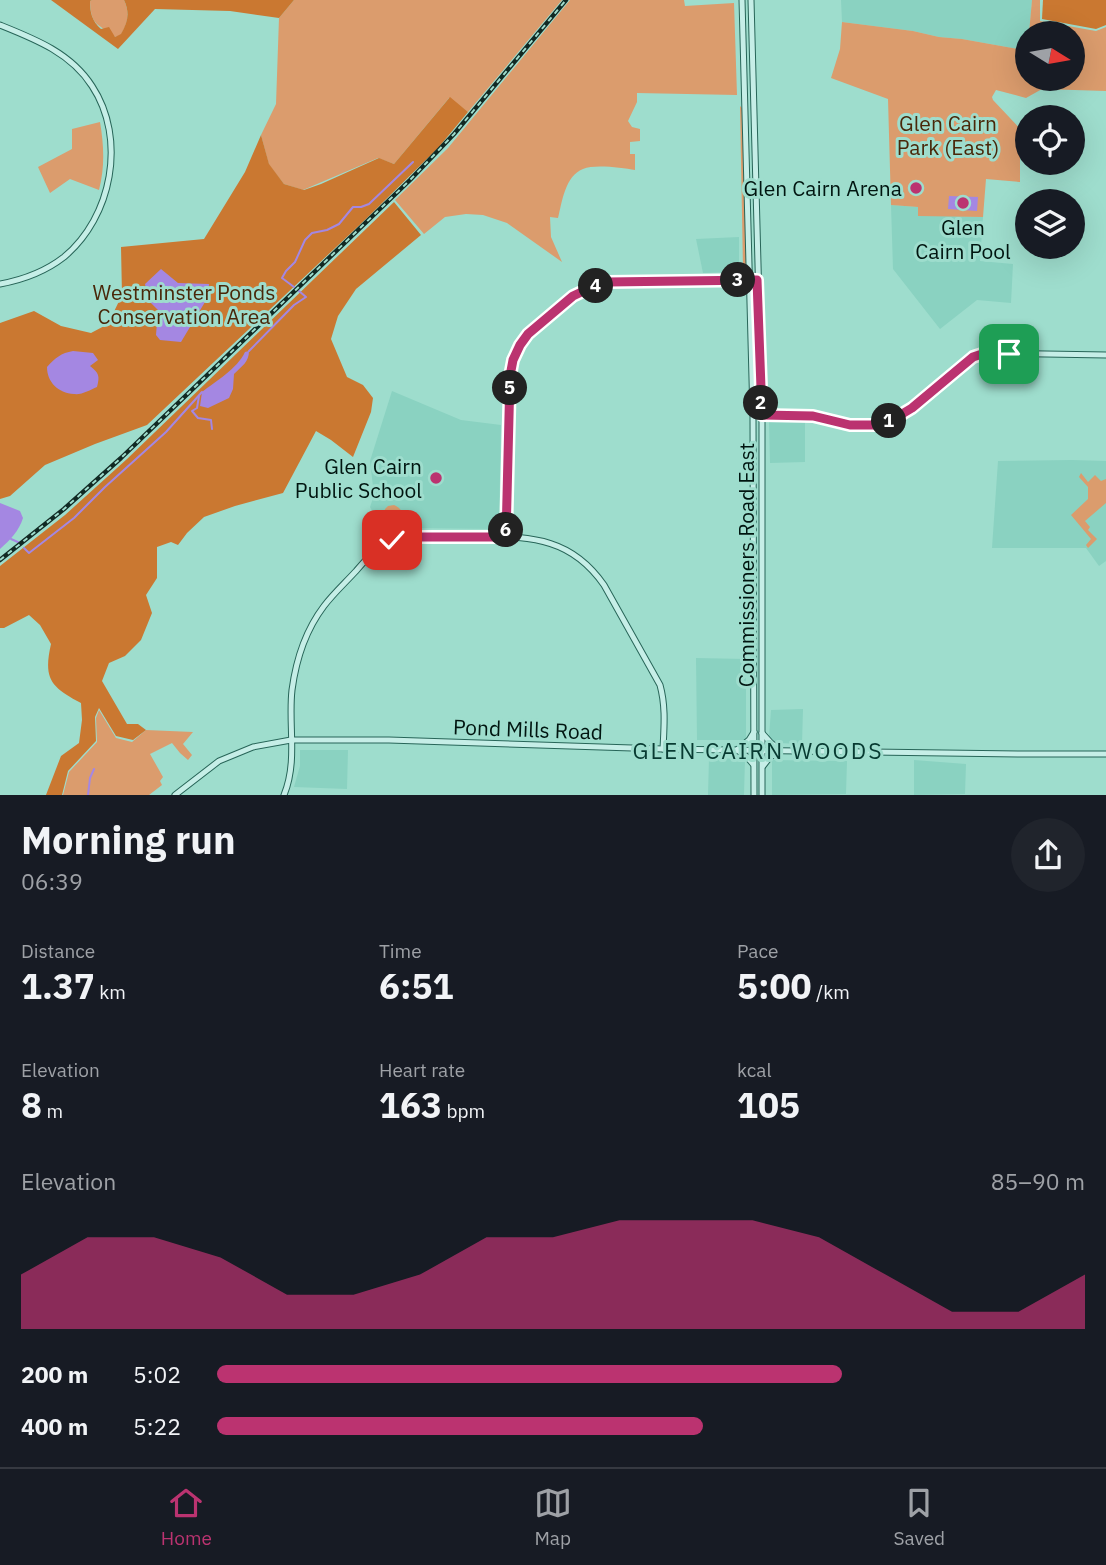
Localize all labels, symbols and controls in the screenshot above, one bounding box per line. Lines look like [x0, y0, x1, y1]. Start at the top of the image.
north arrow [1015, 21, 1085, 91]
map controls [1015, 21, 1085, 259]
button: locate [1015, 105, 1085, 175]
park label: Glen Cairn Park (East) [897, 109, 999, 161]
place label: Glen Cairn Arena [743, 174, 902, 202]
marker: Glen Cairn Arena [908, 180, 924, 196]
button: layers [1015, 189, 1085, 259]
marker: Glen Cairn Pool [955, 195, 971, 211]
place label: Glen Cairn Pool [915, 213, 1011, 265]
pin: 3 [720, 262, 756, 298]
text: 3 [732, 267, 743, 291]
pin: 4 [578, 268, 614, 304]
text: 4 [590, 273, 601, 297]
park label: Westminster Ponds Conservation Area [93, 278, 275, 330]
pin [979, 324, 1039, 384]
icon: arrive [990, 335, 1028, 373]
pin: 5 [492, 370, 528, 406]
text: 5 [504, 375, 515, 399]
pin: 2 [744, 386, 778, 420]
text: 2 [755, 390, 766, 414]
pin: 1 [872, 404, 906, 438]
text: 1 [883, 408, 894, 432]
street label: Commissioners Road East [732, 443, 760, 687]
place label: Glen Cairn Public School [295, 452, 422, 504]
marker: Glen Cairn Public School [428, 470, 444, 486]
pin [362, 510, 422, 570]
pin: 6 [489, 512, 524, 548]
text: 6 [500, 517, 511, 541]
icon: check [373, 521, 411, 559]
street label: Pond Mills Road [452, 712, 604, 746]
district label: GLEN CAIRN WOODS [632, 735, 884, 765]
text: Morning run [21, 815, 236, 864]
button: share [1011, 818, 1085, 892]
text: 06:39 [21, 866, 83, 896]
text: Distance [21, 939, 95, 963]
text: Time [379, 939, 422, 963]
text: Pace [737, 939, 778, 963]
text: 1.37 [21, 963, 95, 1009]
text: 6:51 [379, 963, 454, 1009]
text: 5:00 [737, 963, 812, 1009]
text: km [95, 980, 126, 1004]
text: /km [812, 980, 850, 1004]
text: Elevation [21, 1058, 100, 1082]
text: Heart rate [379, 1058, 465, 1082]
text: kcal [737, 1058, 772, 1082]
text: 8 [21, 1082, 42, 1128]
text: 163 [379, 1082, 442, 1128]
text: 105 [737, 1082, 800, 1128]
text: m [42, 1099, 63, 1123]
text: bpm [442, 1099, 485, 1123]
text: Elevation [21, 1166, 116, 1196]
text: 85–90 m [991, 1166, 1085, 1196]
text: 200 m [21, 1359, 88, 1389]
text: 5:02 [133, 1359, 181, 1389]
text: 400 m [21, 1411, 88, 1441]
text: 5:22 [133, 1411, 181, 1441]
tab: Home [161, 1484, 212, 1550]
tab: Map [534, 1484, 572, 1550]
tab: Saved [893, 1484, 945, 1550]

